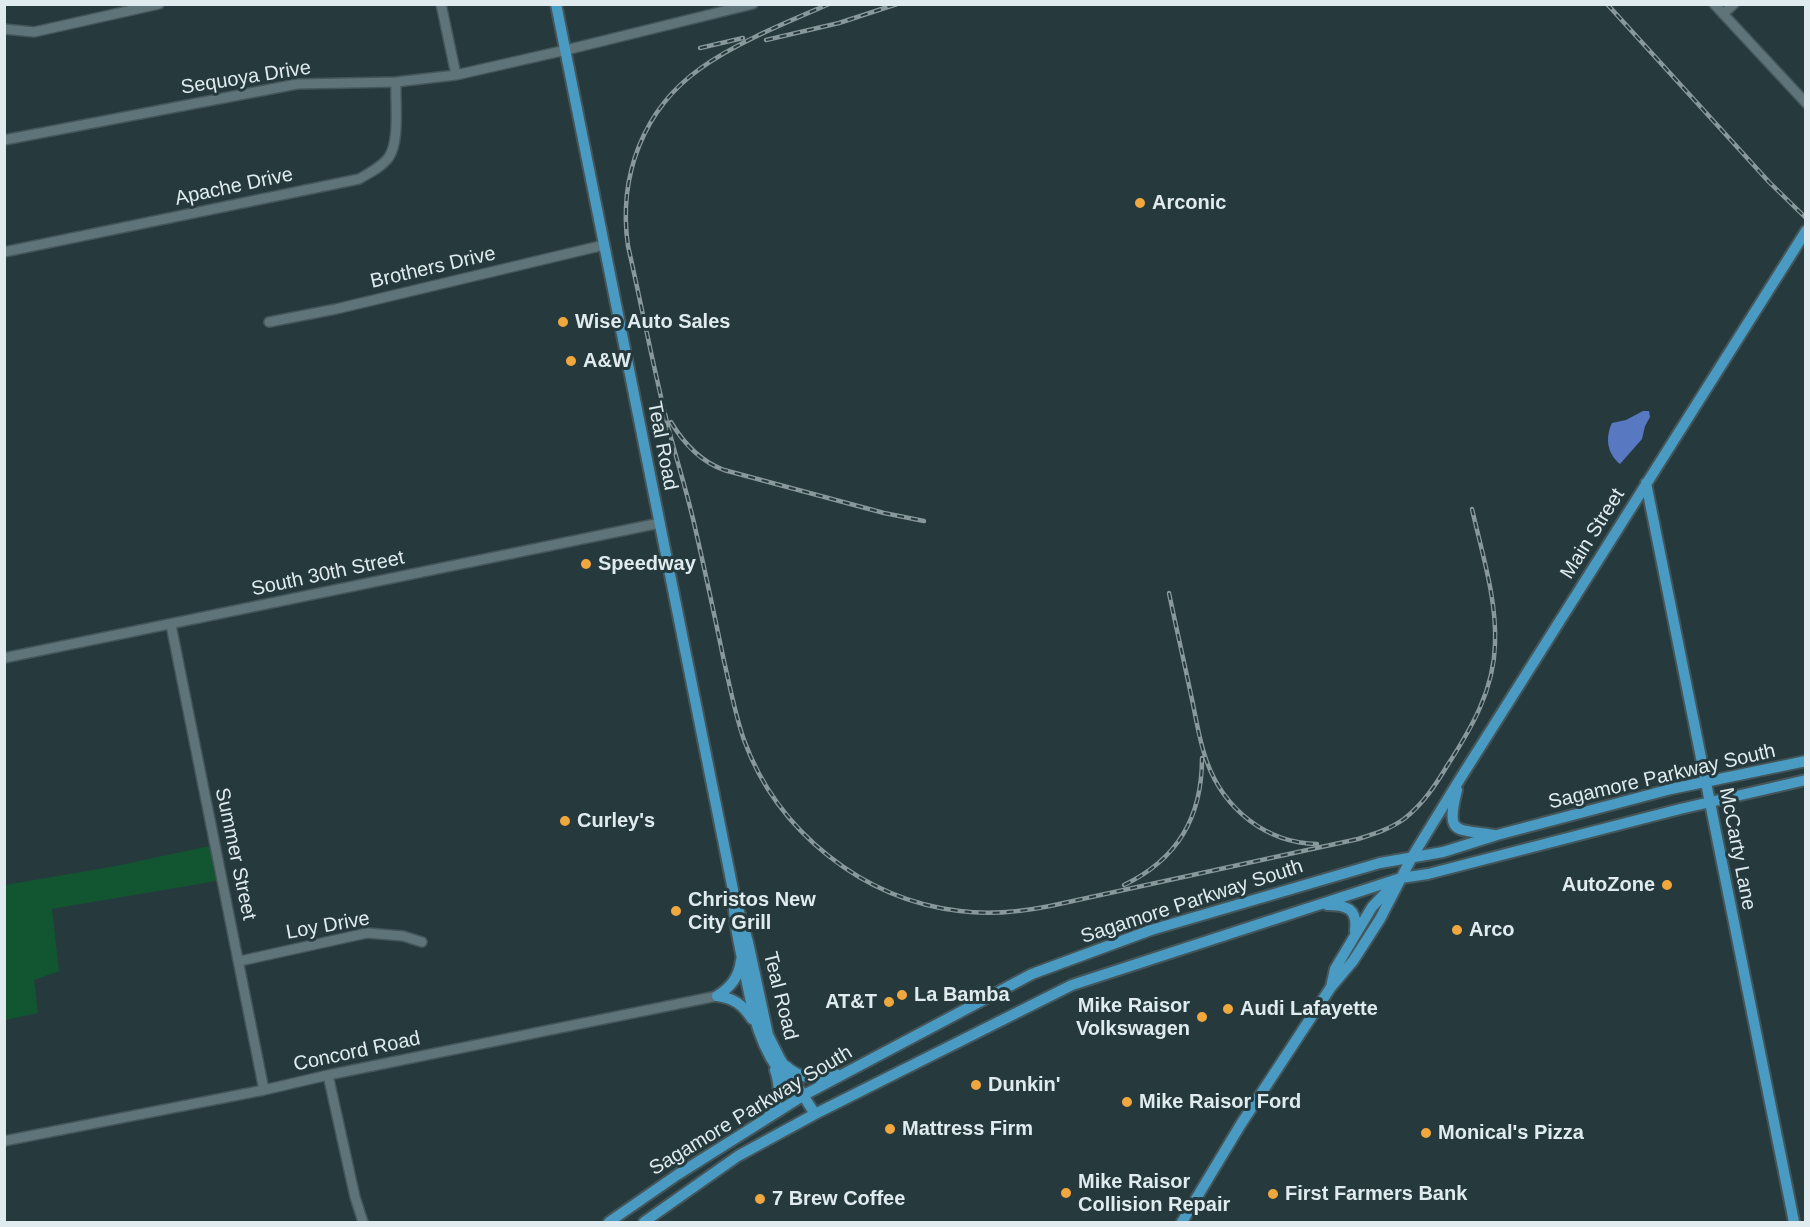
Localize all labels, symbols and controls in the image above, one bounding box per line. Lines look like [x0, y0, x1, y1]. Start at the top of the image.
street label: Sequoya Drive [179, 56, 313, 100]
street label: Apache Drive [173, 163, 295, 211]
place label: Arconic [1152, 191, 1226, 215]
marker: Arconic [1133, 196, 1147, 210]
street label: Brothers Drive [368, 242, 498, 294]
place label: Wise Auto Sales [575, 310, 730, 334]
marker: Wise Auto Sales [556, 315, 570, 329]
place label: A&W [583, 349, 631, 373]
marker: A&W [564, 354, 578, 368]
street label: Teal Road [642, 400, 682, 492]
street label: Main Street [1556, 484, 1630, 584]
street label: South 30th Street [249, 546, 407, 602]
place label: Speedway [598, 552, 696, 576]
marker: Speedway [579, 557, 593, 571]
street label: Sagamore Parkway South [1546, 739, 1778, 815]
street label: Summer Street [209, 786, 261, 922]
street label: McCarty Lane [1713, 786, 1761, 912]
place label: Curley's [577, 809, 655, 833]
marker: Curley's [558, 814, 572, 828]
street label: Sagamore Parkway South [1078, 855, 1306, 949]
place label: AutoZone [1562, 873, 1655, 897]
marker: AutoZone [1660, 878, 1674, 892]
place label: Christos New City Grill [688, 888, 816, 935]
marker: Christos New City Grill [669, 904, 683, 918]
street label: Loy Drive [284, 907, 372, 945]
place label: Arco [1469, 918, 1515, 942]
marker: Arco [1450, 923, 1464, 937]
street label: Teal Road [757, 949, 803, 1043]
place label: La Bamba [914, 983, 1010, 1007]
marker: La Bamba [895, 988, 909, 1002]
place label: AT&T [825, 990, 877, 1014]
place label: Mike Raisor Volkswagen [1076, 994, 1190, 1041]
marker: AT&T [882, 995, 896, 1009]
place label: Audi Lafayette [1240, 997, 1378, 1021]
marker: Audi Lafayette [1221, 1002, 1235, 1016]
marker: Mike Raisor Volkswagen [1195, 1010, 1209, 1024]
street label: Concord Road [291, 1027, 423, 1077]
street label: Sagamore Parkway South [645, 1041, 857, 1181]
place label: Dunkin' [988, 1073, 1061, 1097]
marker: Dunkin' [969, 1078, 983, 1092]
place label: Mike Raisor Ford [1139, 1090, 1301, 1114]
marker: Mike Raisor Ford [1120, 1095, 1134, 1109]
place label: Mattress Firm [902, 1117, 1033, 1141]
place label: Monical's Pizza [1438, 1121, 1584, 1145]
marker: Mattress Firm [883, 1122, 897, 1136]
marker: Monical's Pizza [1419, 1126, 1433, 1140]
place label: Mike Raisor Collision Repair [1078, 1170, 1230, 1217]
place label: First Farmers Bank [1285, 1182, 1467, 1206]
marker: Mike Raisor Collision Repair [1059, 1186, 1073, 1200]
place label: 7 Brew Coffee [772, 1187, 905, 1211]
marker: First Farmers Bank [1266, 1187, 1280, 1201]
marker: 7 Brew Coffee [753, 1192, 767, 1206]

